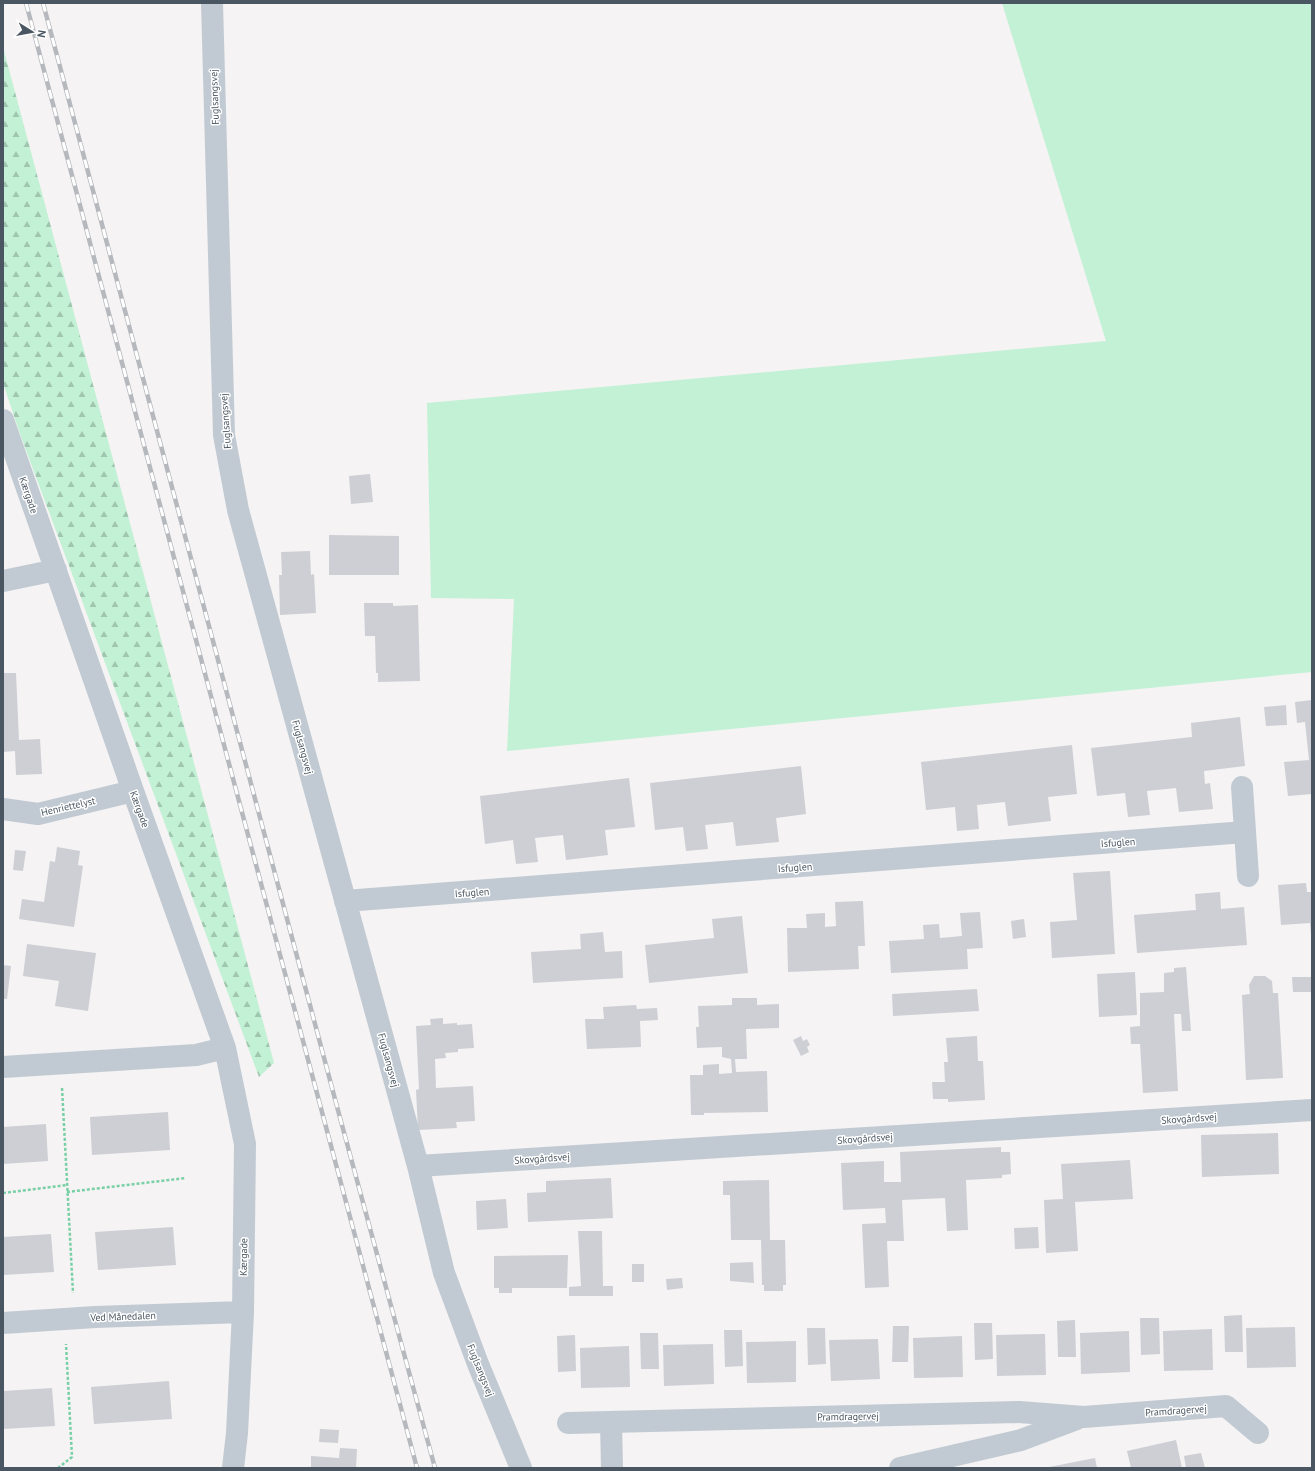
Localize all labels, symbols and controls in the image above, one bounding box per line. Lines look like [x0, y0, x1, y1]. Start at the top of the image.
north arrow [12, 12, 52, 52]
text: N [34, 29, 49, 39]
street label: Fuglsangsvej [207, 69, 222, 125]
street label: Fuglsangsvej [217, 393, 234, 449]
street label: Kærgade [16, 475, 41, 515]
street label: Fuglsangsvej [289, 719, 316, 776]
street label: Kærgade [127, 789, 152, 829]
street label: Henriettelyst [40, 794, 97, 819]
street label: Isfuglen [1100, 835, 1136, 850]
street label: Isfuglen [777, 860, 813, 875]
street label: Isfuglen [454, 885, 490, 900]
street label: Fuglsangsvej [375, 1032, 402, 1089]
street label: Skovgårdsvej [1161, 1110, 1217, 1127]
street label: Skovgårdsvej [837, 1130, 893, 1147]
street label: Skovgårdsvej [514, 1150, 570, 1167]
street label: Kærgade [237, 1238, 250, 1276]
street label: Ved Månedalen [89, 1309, 156, 1324]
street label: Fuglsangsvej [464, 1342, 497, 1398]
street label: Pramdragervej [1145, 1402, 1207, 1419]
street label: Pramdragervej [817, 1409, 879, 1424]

